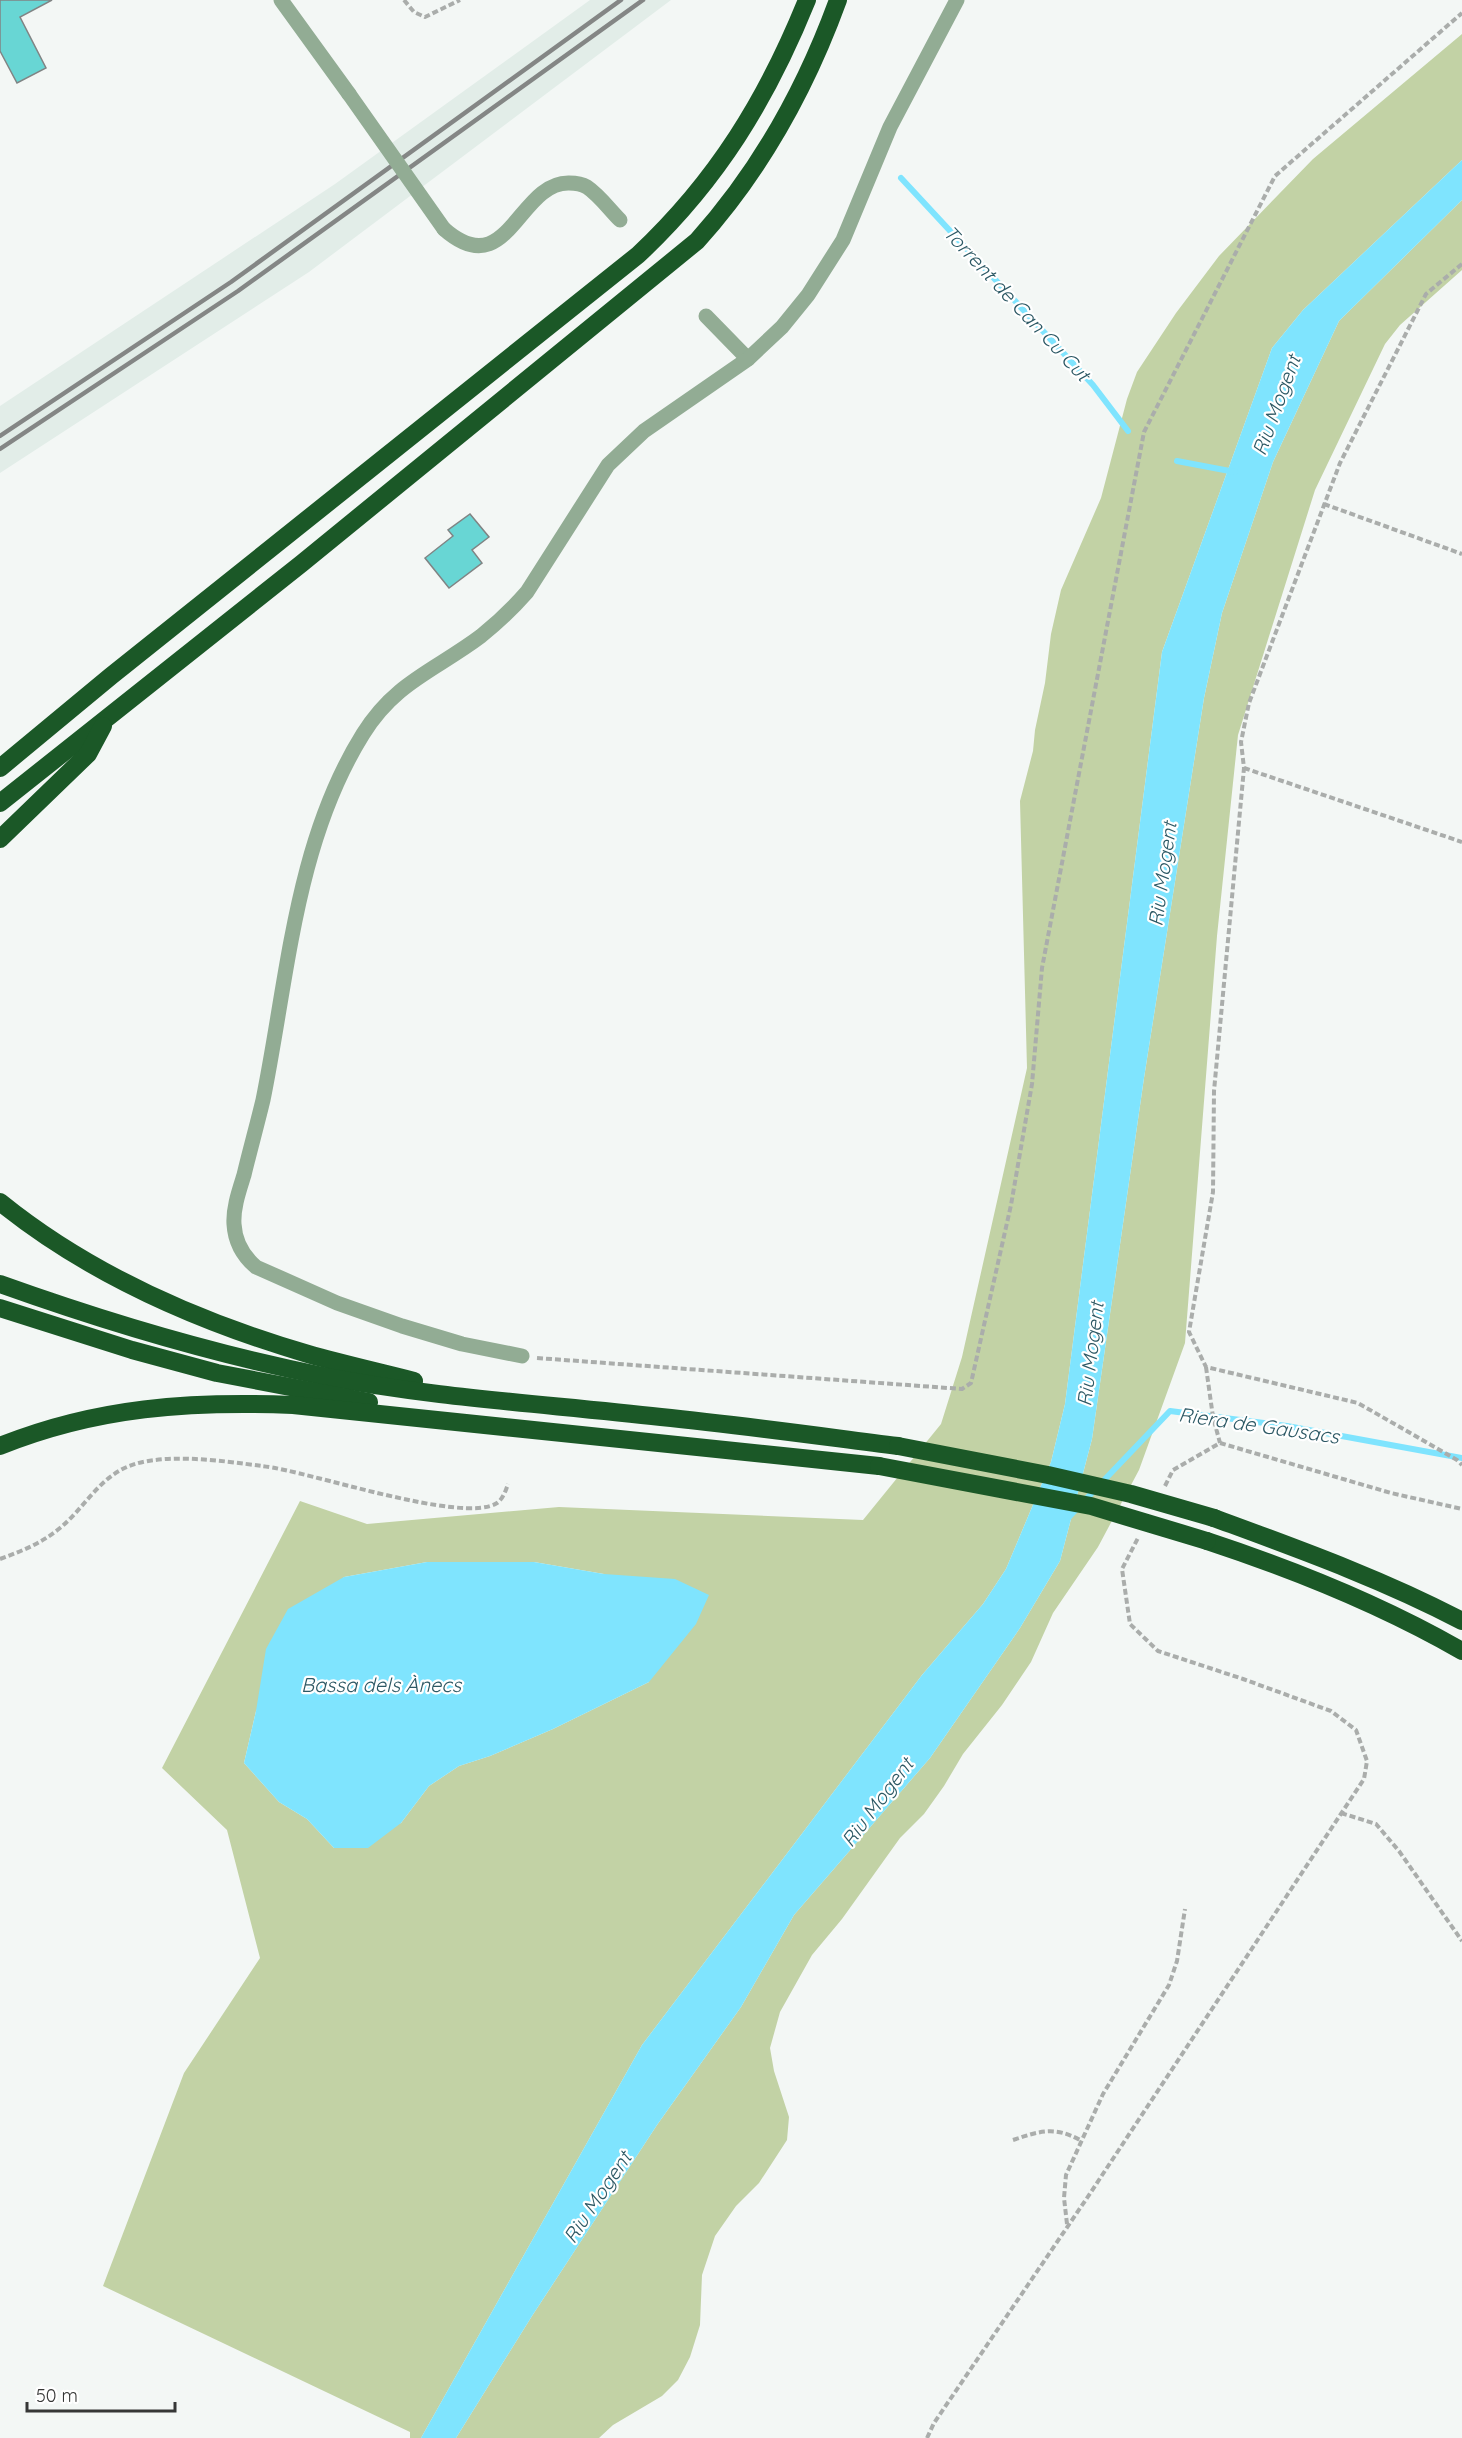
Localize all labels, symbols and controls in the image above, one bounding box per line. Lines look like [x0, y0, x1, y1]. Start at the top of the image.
water label: Torrent de Can Cu Cut [938, 220, 1097, 388]
water label: Riu Mogent [1246, 349, 1306, 459]
water label: Riu Mogent [1142, 818, 1182, 928]
water label: Riu Mogent [1071, 1298, 1109, 1408]
water label: Riera de Gausacs [1177, 1401, 1342, 1449]
water label: Bassa dels Ànecs [301, 1672, 463, 1697]
water label: Riu Mogent [835, 1751, 920, 1851]
water label: Riu Mogent [557, 2145, 638, 2247]
scale bar [27, 2375, 176, 2413]
text: 50 m [36, 2384, 78, 2407]

